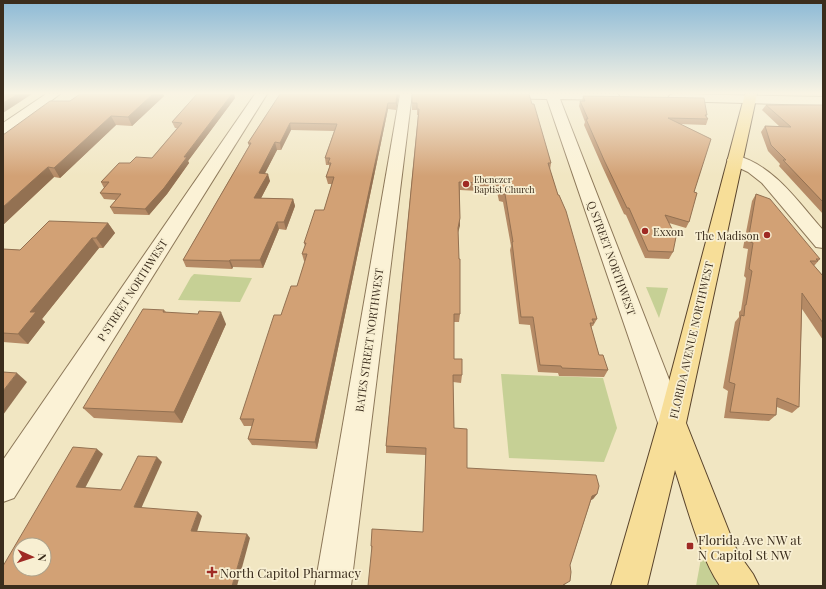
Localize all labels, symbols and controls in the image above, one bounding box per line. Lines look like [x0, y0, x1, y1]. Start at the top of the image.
place label: Ebenezer Baptist Church [474, 173, 535, 195]
marker: Ebenezer Baptist Church [461, 179, 471, 189]
street label: Q STREET NORTHWEST [584, 199, 640, 318]
place label: Exxon [653, 224, 684, 239]
marker: Exxon [640, 226, 650, 236]
place label: The Madison [695, 228, 759, 243]
marker: The Madison [762, 230, 772, 240]
street label: P STREET NORTHWEST [93, 236, 171, 344]
street label: FLORIDA AVENUE NORTHWEST [666, 260, 716, 420]
street label: BATES STREET NORTHWEST [351, 267, 387, 413]
place label: Florida Ave NW at N Capitol St NW [698, 531, 802, 563]
north arrow [12, 537, 52, 577]
marker: Florida Ave NW at N Capitol St NW [685, 541, 695, 551]
text: N [35, 553, 50, 562]
place label: North Capitol Pharmacy [220, 564, 361, 581]
marker: North Capitol Pharmacy [207, 567, 217, 577]

